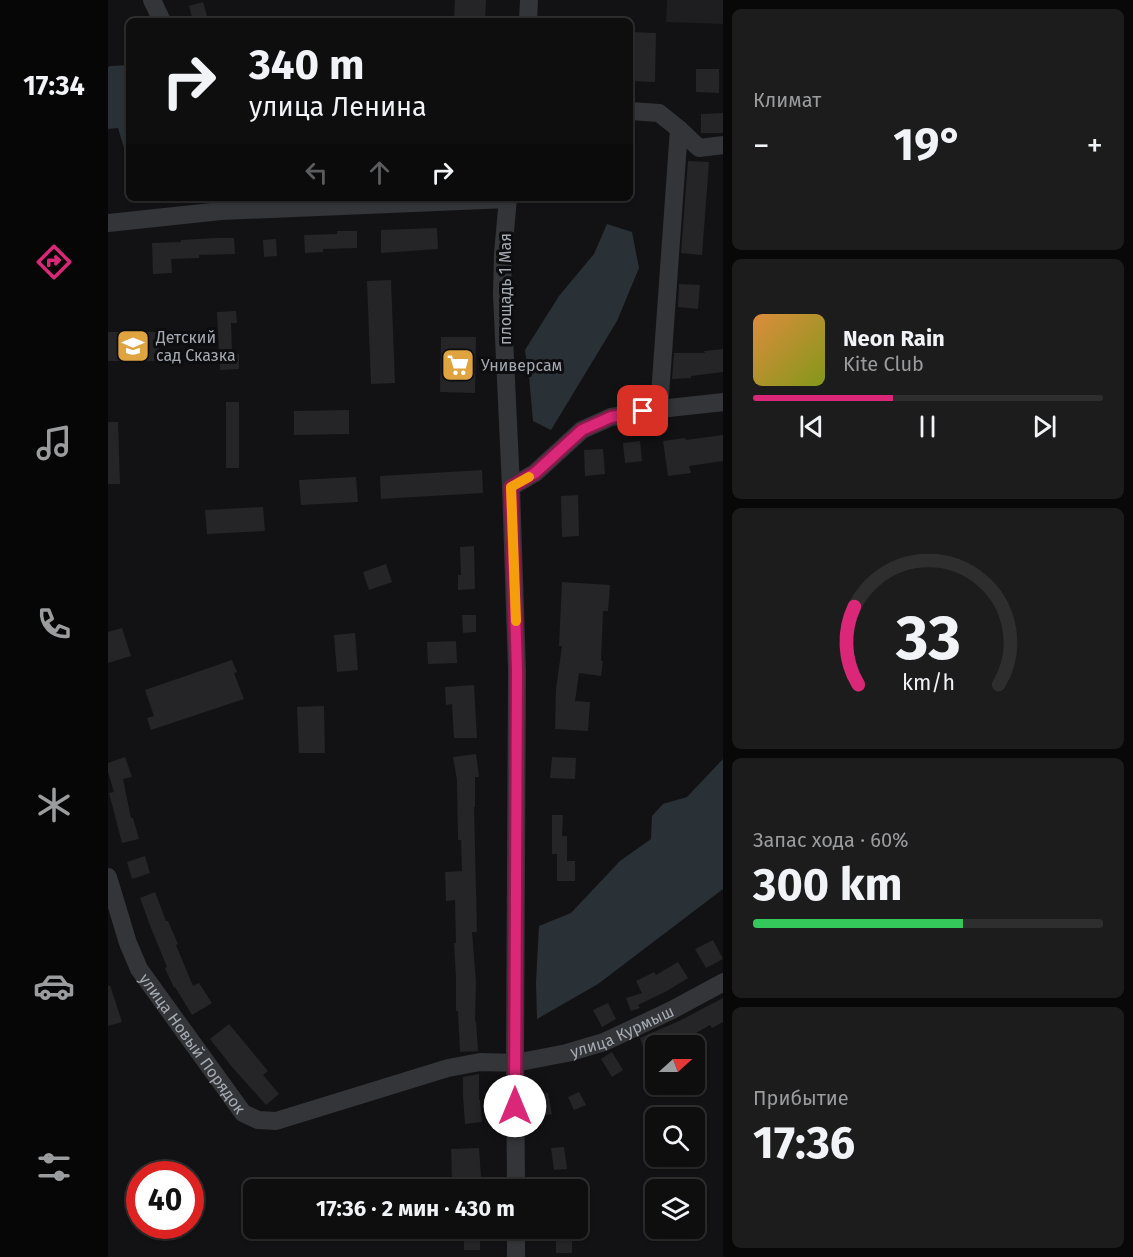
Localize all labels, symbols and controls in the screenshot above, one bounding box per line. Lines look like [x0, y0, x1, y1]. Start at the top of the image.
text: 340 m [249, 40, 365, 90]
icon: right [150, 42, 228, 120]
text: 17:34 [23, 70, 85, 102]
text: Климат [753, 88, 821, 112]
text: улица Ленина [249, 91, 427, 123]
text: 19° [893, 118, 963, 172]
text: − [753, 126, 770, 166]
text: + [1087, 126, 1103, 166]
icon: left [300, 156, 333, 189]
icon: ahead [363, 156, 396, 189]
icon: right [426, 156, 459, 189]
street label: площадь 1 Мая [496, 233, 515, 345]
icon: directions [33, 241, 75, 283]
text: Neon Rain [843, 325, 945, 352]
school or university icon: Детский сад Сказка [115, 328, 151, 364]
place label: Детский сад Сказка [155, 328, 236, 365]
supermarket icon: Универсам [440, 347, 476, 383]
text: Kite Club [843, 352, 924, 376]
place label: Универсам [481, 356, 562, 375]
pin [617, 385, 668, 436]
icon: arrive [626, 394, 659, 427]
icon: previous [795, 410, 828, 443]
icon: pause [911, 410, 944, 443]
icon: next [1028, 410, 1061, 443]
icon: music [33, 422, 75, 464]
text: 33 [895, 602, 960, 677]
icon: phone [33, 603, 75, 645]
text: km/h [901, 671, 955, 697]
icon: climate [33, 784, 75, 826]
text: Запас хода · 60% [753, 828, 909, 852]
text: 300 km [753, 858, 903, 912]
icon: car [33, 965, 75, 1007]
street label: улица Новый Порядок [135, 970, 250, 1118]
street label: улица Курмыш [568, 1002, 677, 1062]
north arrow [645, 1035, 705, 1095]
map controls [645, 1035, 705, 1239]
position arrow [483, 1074, 547, 1138]
text: Прибытие [753, 1086, 849, 1110]
button: search [645, 1107, 705, 1167]
text: 17:36 [753, 1116, 855, 1170]
icon: filters [33, 1146, 75, 1188]
speed limit sign: 40 [126, 1161, 204, 1239]
button: layers [645, 1179, 705, 1239]
text: 17:36 · 2 мин · 430 m [316, 1195, 515, 1222]

